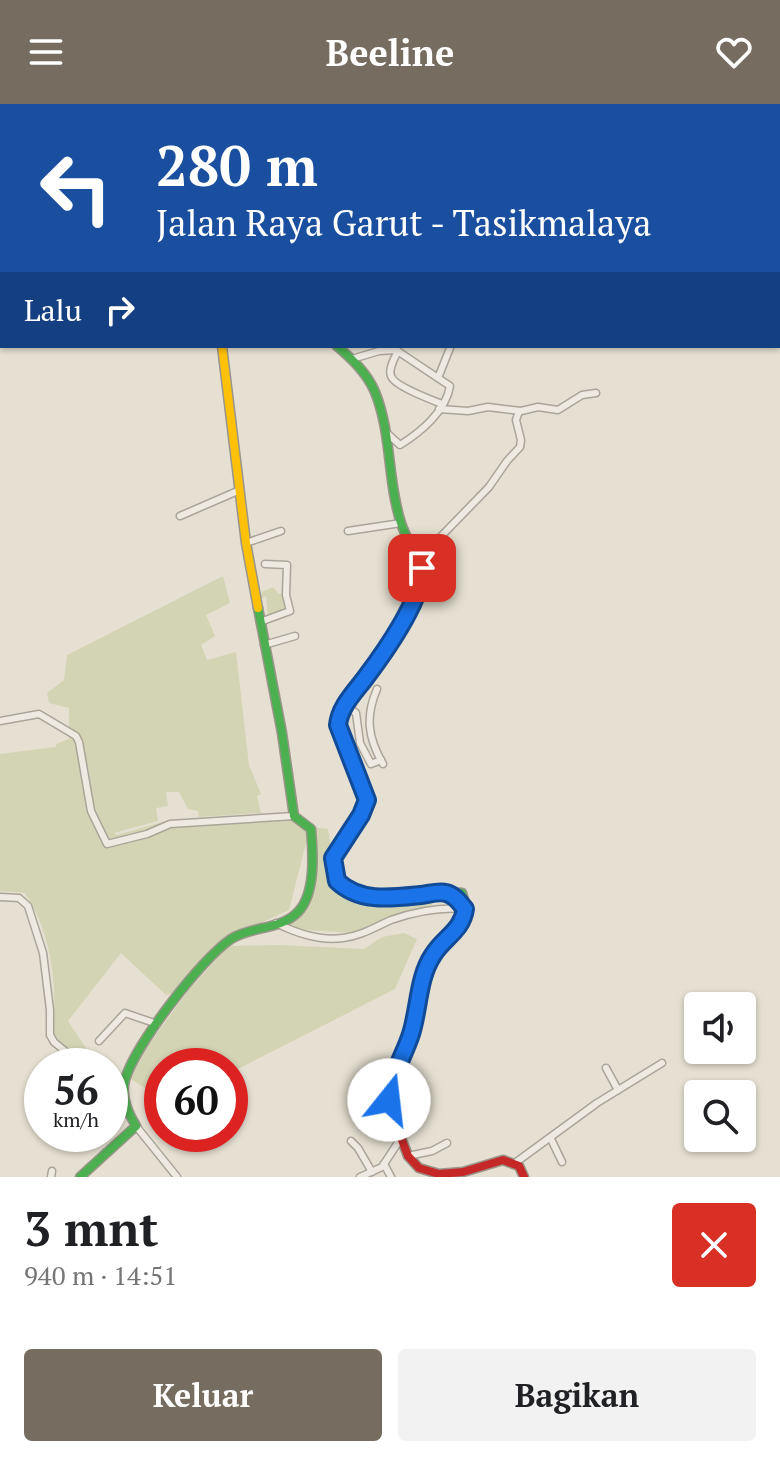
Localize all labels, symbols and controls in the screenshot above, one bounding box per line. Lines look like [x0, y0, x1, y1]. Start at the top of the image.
text: Beeline [326, 29, 454, 76]
icon: menu [24, 30, 68, 74]
icon: heart [712, 30, 756, 74]
text: 280 m [156, 128, 318, 202]
icon: left [24, 136, 128, 240]
text: Jalan Raya Garut - Tasikmalaya [156, 199, 652, 246]
icon: right [98, 288, 142, 332]
text: Lalu [24, 290, 82, 330]
pin [388, 534, 456, 602]
icon: arrive [400, 546, 444, 590]
map controls [684, 992, 756, 1152]
button: sound [684, 992, 756, 1064]
speed limit sign: 60 [144, 1048, 248, 1152]
position arrow [347, 1058, 431, 1142]
text: 56 [53, 1063, 99, 1116]
button: search [684, 1080, 756, 1152]
text: km/h [53, 1106, 99, 1133]
text: 3 mnt [24, 1196, 159, 1260]
button: close [672, 1203, 756, 1287]
text: 940 m · 14:51 [24, 1258, 177, 1292]
button: Keluar [24, 1349, 382, 1441]
button: Bagikan [398, 1349, 756, 1441]

